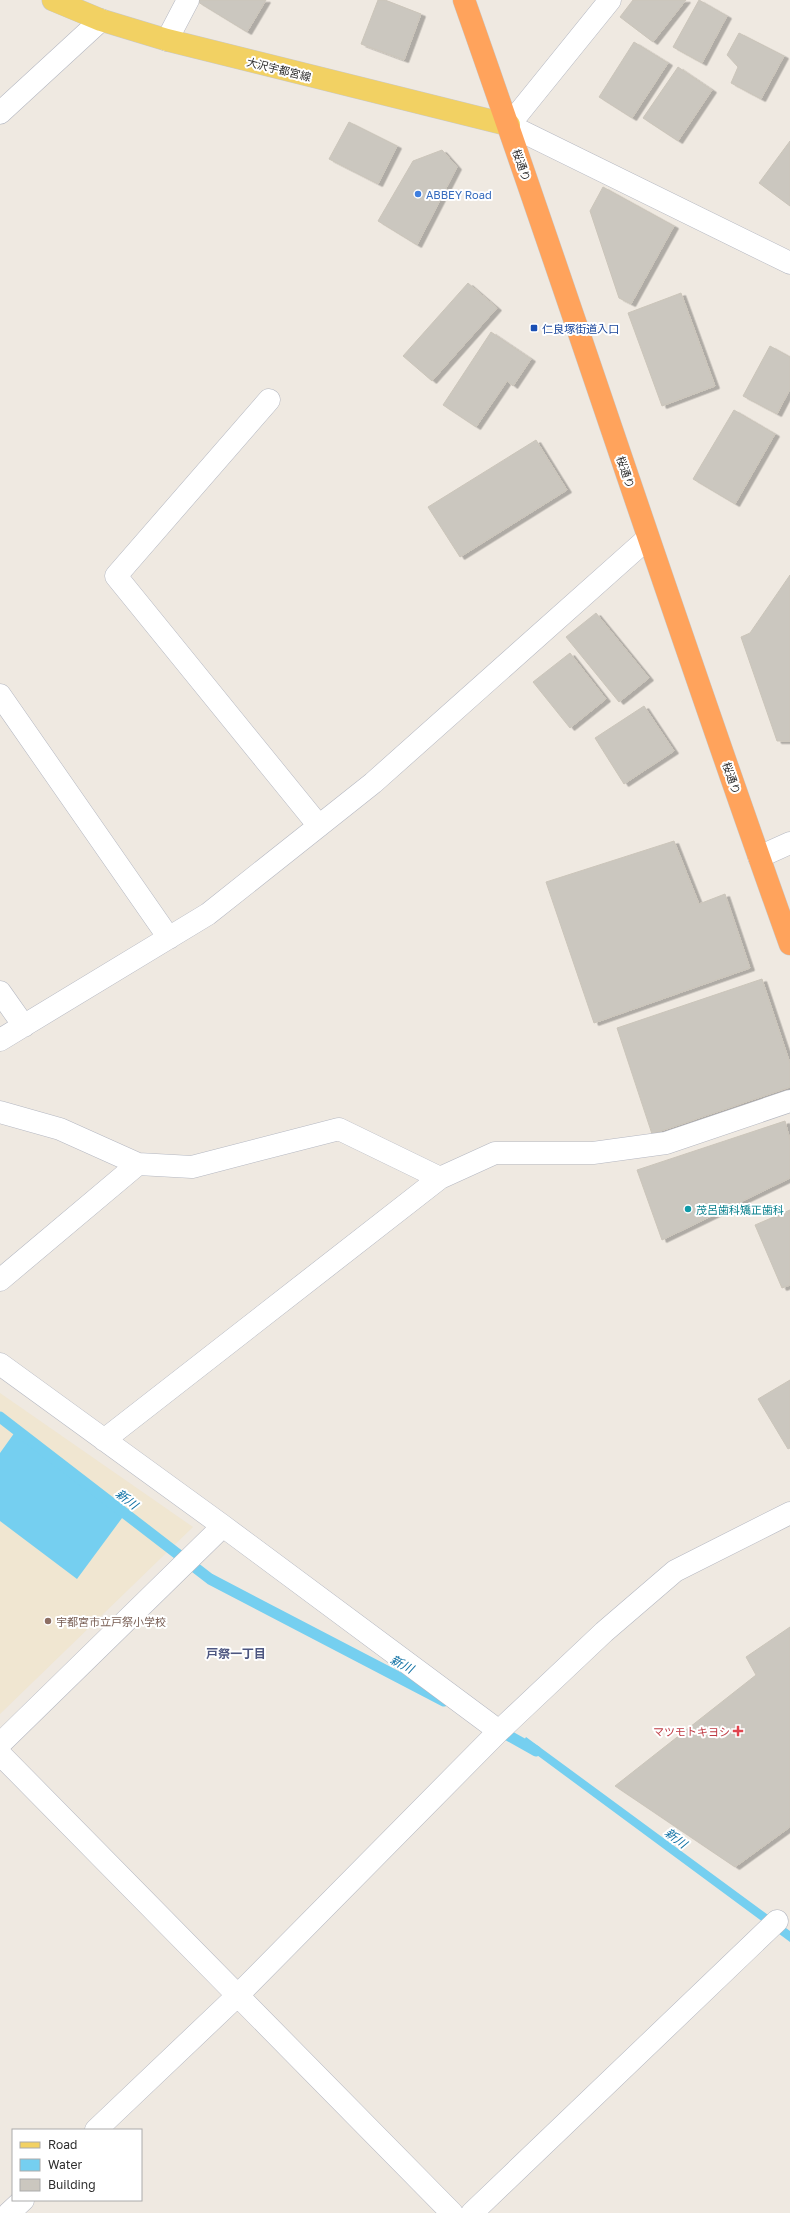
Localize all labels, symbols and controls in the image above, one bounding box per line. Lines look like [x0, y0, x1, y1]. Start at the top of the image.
street label: 大沢宇都宮線 [245, 55, 313, 83]
street label: 桜通り [510, 147, 534, 183]
place label: ABBEY Road [426, 188, 492, 201]
marker: ABBEY Road [413, 189, 423, 199]
place label: 仁良塚街道入口 [542, 322, 619, 335]
marker: 仁良塚街道入口 [529, 323, 539, 333]
street label: 桜通り [614, 454, 638, 490]
street label: 桜通り [720, 760, 744, 796]
place label: 茂呂歯科矯正歯科 [696, 1203, 784, 1216]
marker: 茂呂歯科矯正歯科 [683, 1204, 693, 1214]
water label: 新川 [113, 1486, 143, 1514]
place label: 宇都宮市立戸祭小学校 [56, 1615, 166, 1628]
marker: 宇都宮市立戸祭小学校 [43, 1616, 53, 1626]
district label: 戸祭一丁目 [206, 1646, 266, 1661]
water label: 新川 [388, 1652, 418, 1677]
place label: マツモトキヨシ [653, 1725, 730, 1738]
marker: マツモトキヨシ [733, 1726, 743, 1736]
water label: 新川 [662, 1825, 692, 1852]
legend [12, 2129, 142, 2201]
text: Road [48, 2137, 77, 2152]
text: Water [48, 2157, 82, 2172]
text: Building [48, 2177, 96, 2192]

